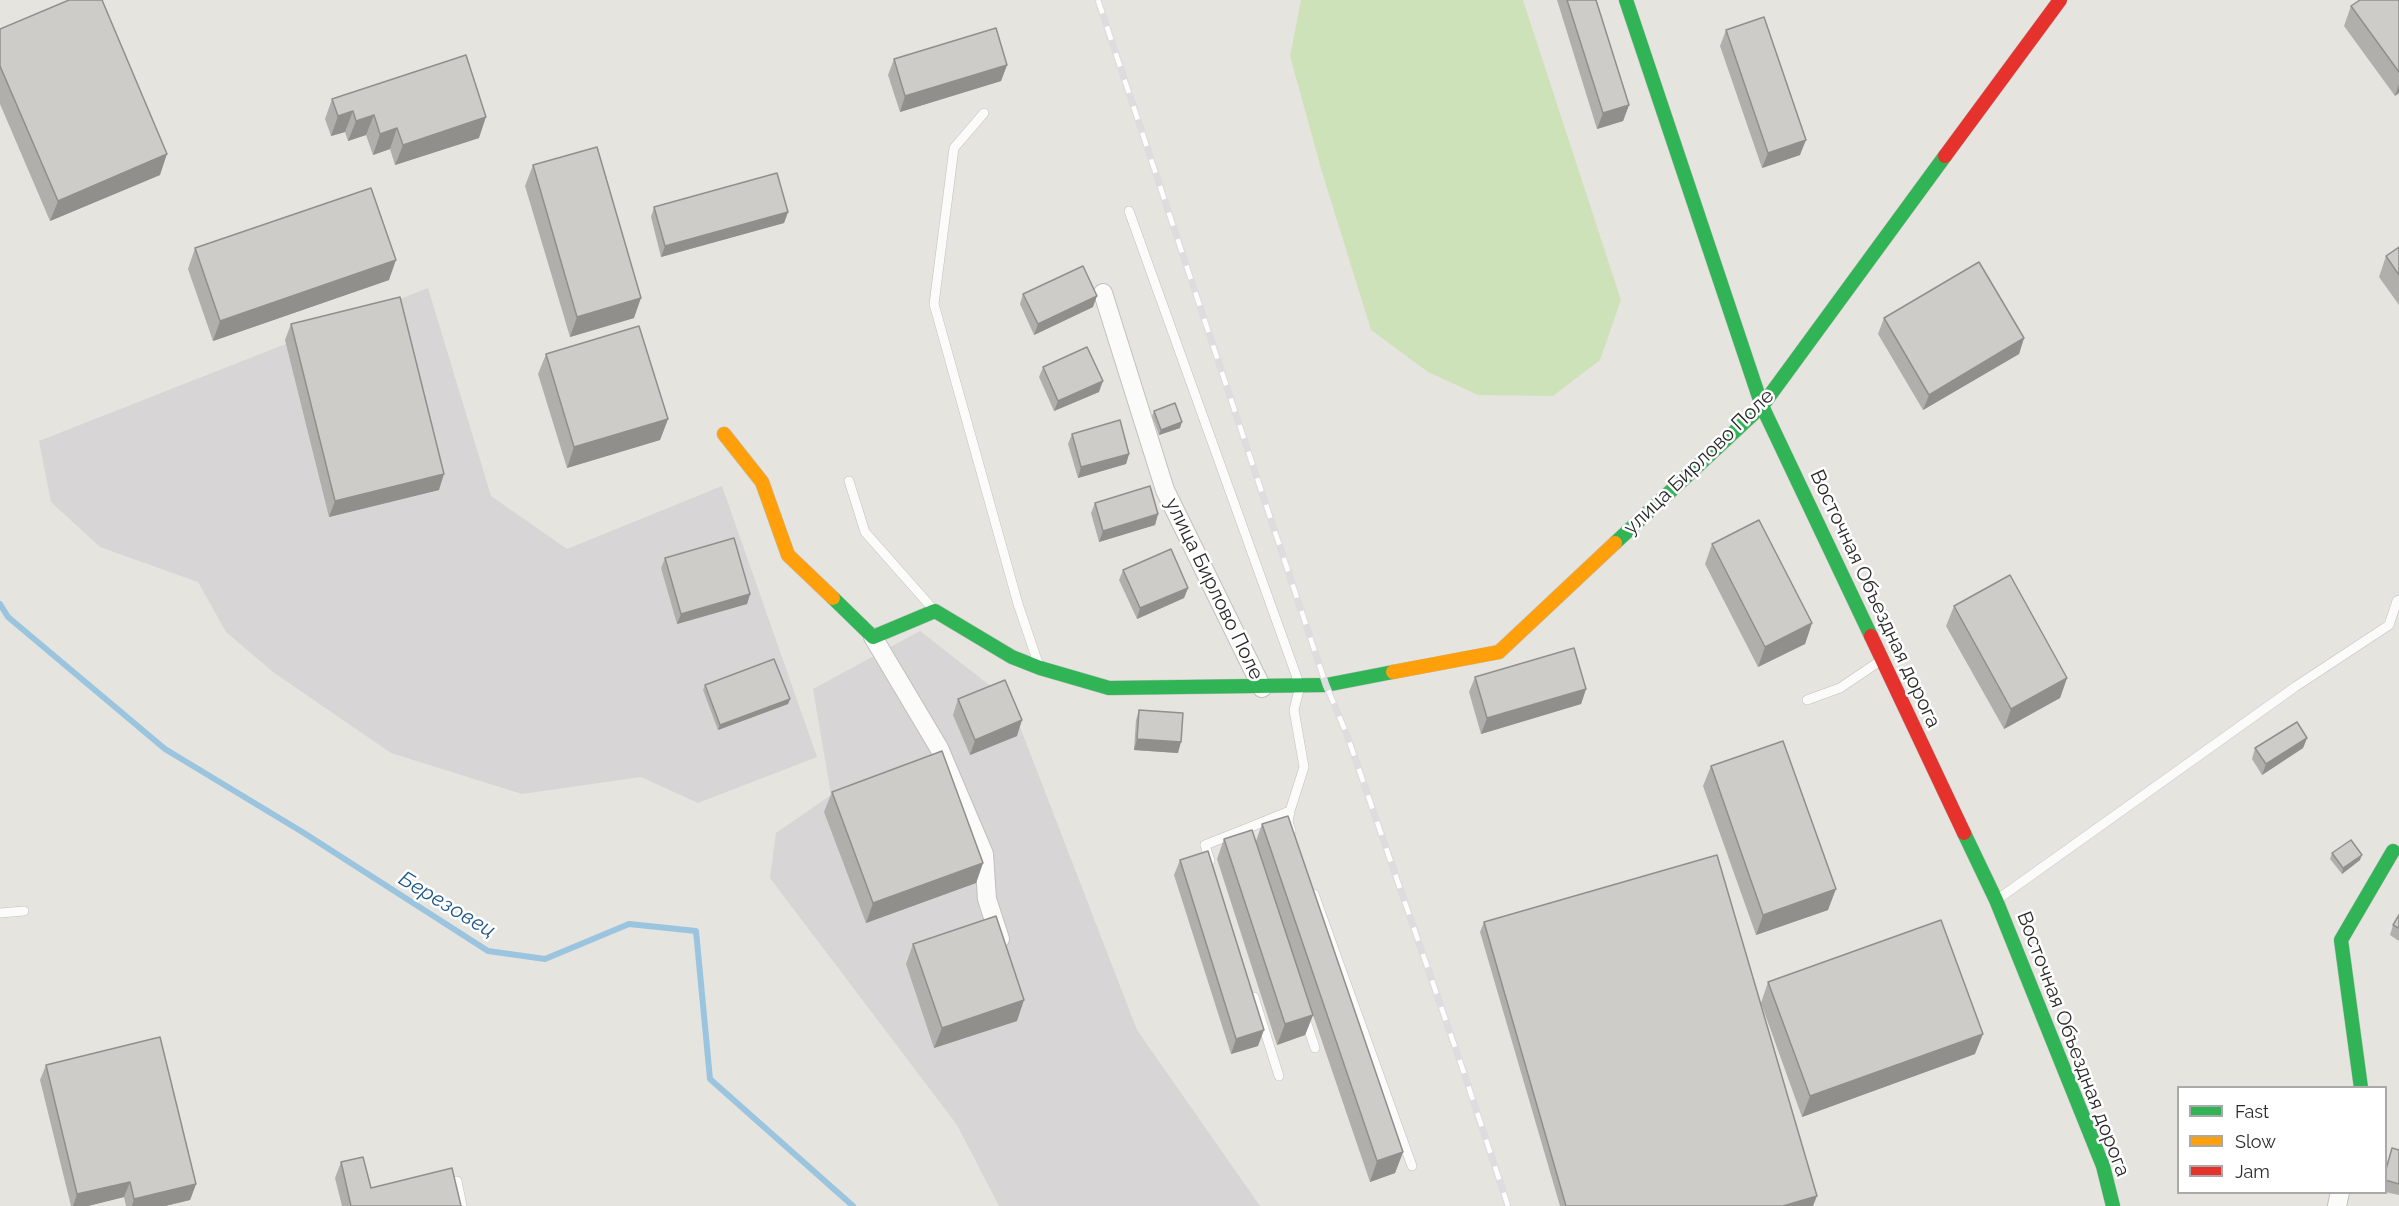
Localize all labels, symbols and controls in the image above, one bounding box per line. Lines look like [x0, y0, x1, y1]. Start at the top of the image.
street label: улица Бирлово Поле [1619, 384, 1779, 540]
street label: Восточная Объездная дорога [1805, 466, 1945, 732]
street label: улица Бирлово Поле [1160, 494, 1268, 684]
water label: Березовец [394, 866, 500, 944]
street label: Восточная Объездная дорога [2011, 908, 2135, 1180]
legend [2177, 1086, 2387, 1194]
text: Fast [2235, 1101, 2269, 1122]
text: Slow [2235, 1131, 2276, 1152]
text: Jam [2235, 1161, 2270, 1182]

